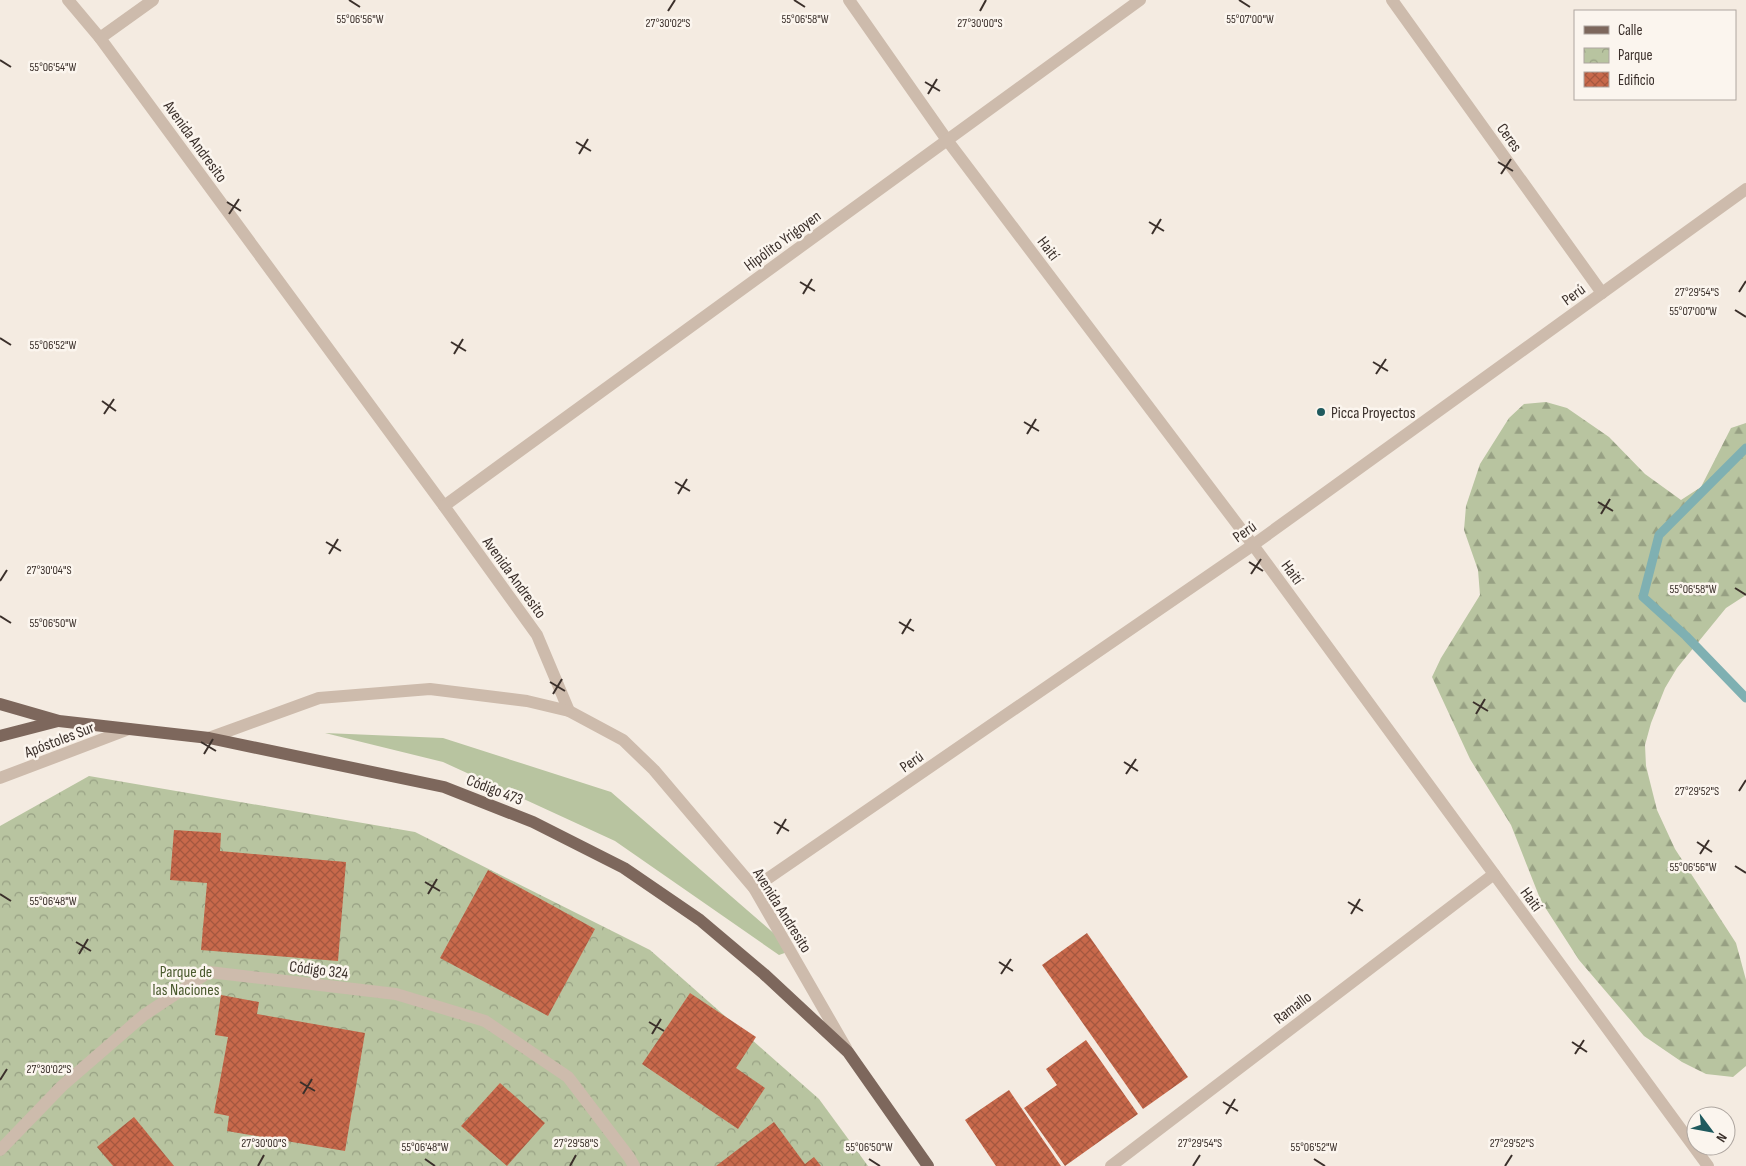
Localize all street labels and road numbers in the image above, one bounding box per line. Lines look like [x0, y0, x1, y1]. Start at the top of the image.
street label: Avenida Andresito [158, 97, 231, 186]
street label: Ceres [1492, 120, 1526, 156]
street label: Hipólito Yrigoyen [741, 207, 825, 275]
street label: Haití [1033, 233, 1063, 265]
street label: Perú [1558, 280, 1589, 310]
street label: Perú [1229, 517, 1260, 547]
street label: Avenida Andresito [477, 533, 550, 622]
street label: Haití [1277, 557, 1307, 589]
street label: Apóstoles Sur [21, 718, 98, 763]
street label: Perú [896, 747, 927, 777]
street label: Código 473 [463, 771, 525, 810]
street label: Avenida Andresito [748, 864, 815, 956]
street label: Haití [1516, 884, 1546, 916]
street label: Código 324 [288, 957, 350, 984]
street label: Ramallo [1270, 988, 1316, 1029]

